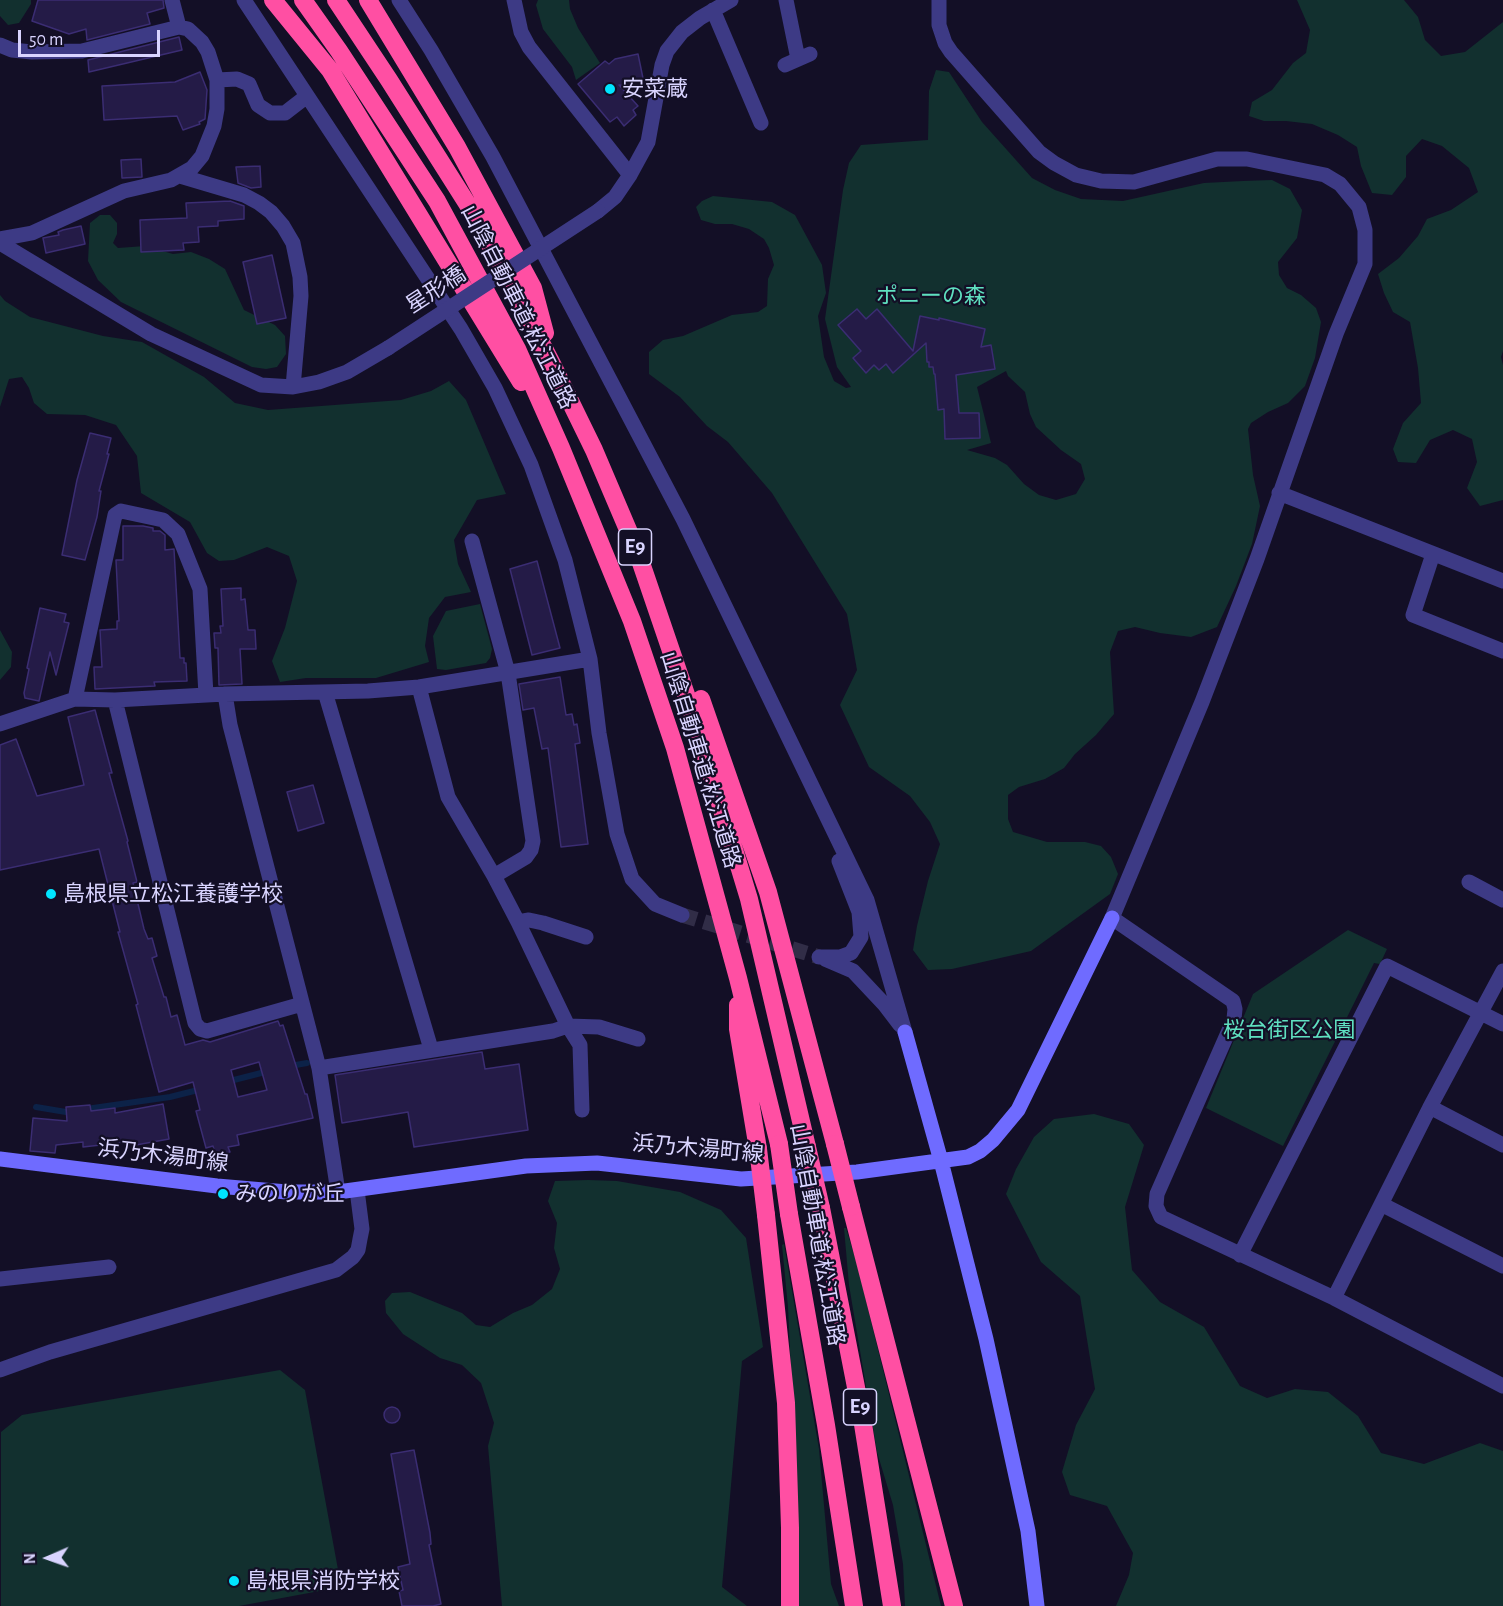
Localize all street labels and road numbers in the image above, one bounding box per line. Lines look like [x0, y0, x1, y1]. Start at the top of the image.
street label: 山陰自動車道;松江道路 [455, 201, 581, 413]
street label: 星形橋 [401, 261, 471, 319]
road number: E9 [618, 529, 652, 565]
street label: 山陰自動車道;松江道路 [654, 649, 746, 871]
street label: 山陰自動車道;松江道路 [784, 1122, 850, 1348]
street label: 浜乃木湯町線 [631, 1130, 765, 1168]
street label: 浜乃木湯町線 [96, 1135, 230, 1177]
road number: E9 [844, 1389, 876, 1425]

